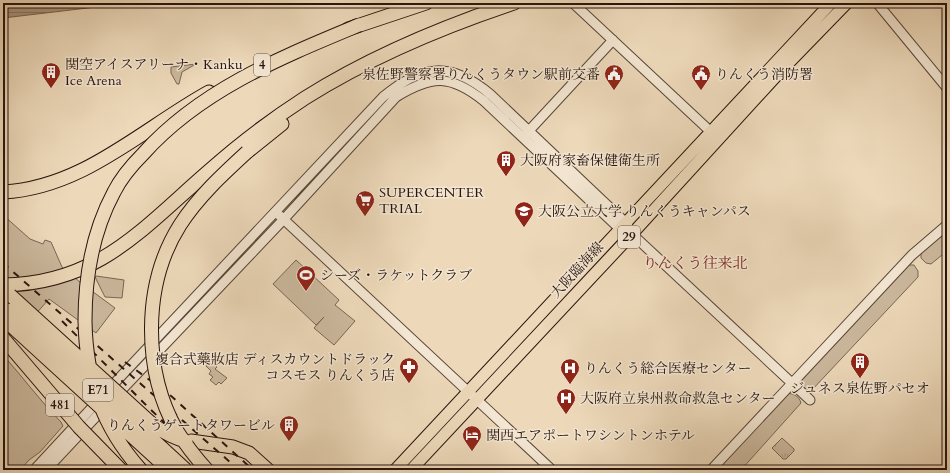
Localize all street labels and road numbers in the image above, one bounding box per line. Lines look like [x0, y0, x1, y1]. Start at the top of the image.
road number: 4 [254, 54, 270, 76]
road number: 29 [618, 226, 640, 248]
street label: 大阪臨海線 [546, 238, 608, 302]
road number: E71 [83, 379, 113, 401]
road number: 481 [46, 394, 74, 416]

